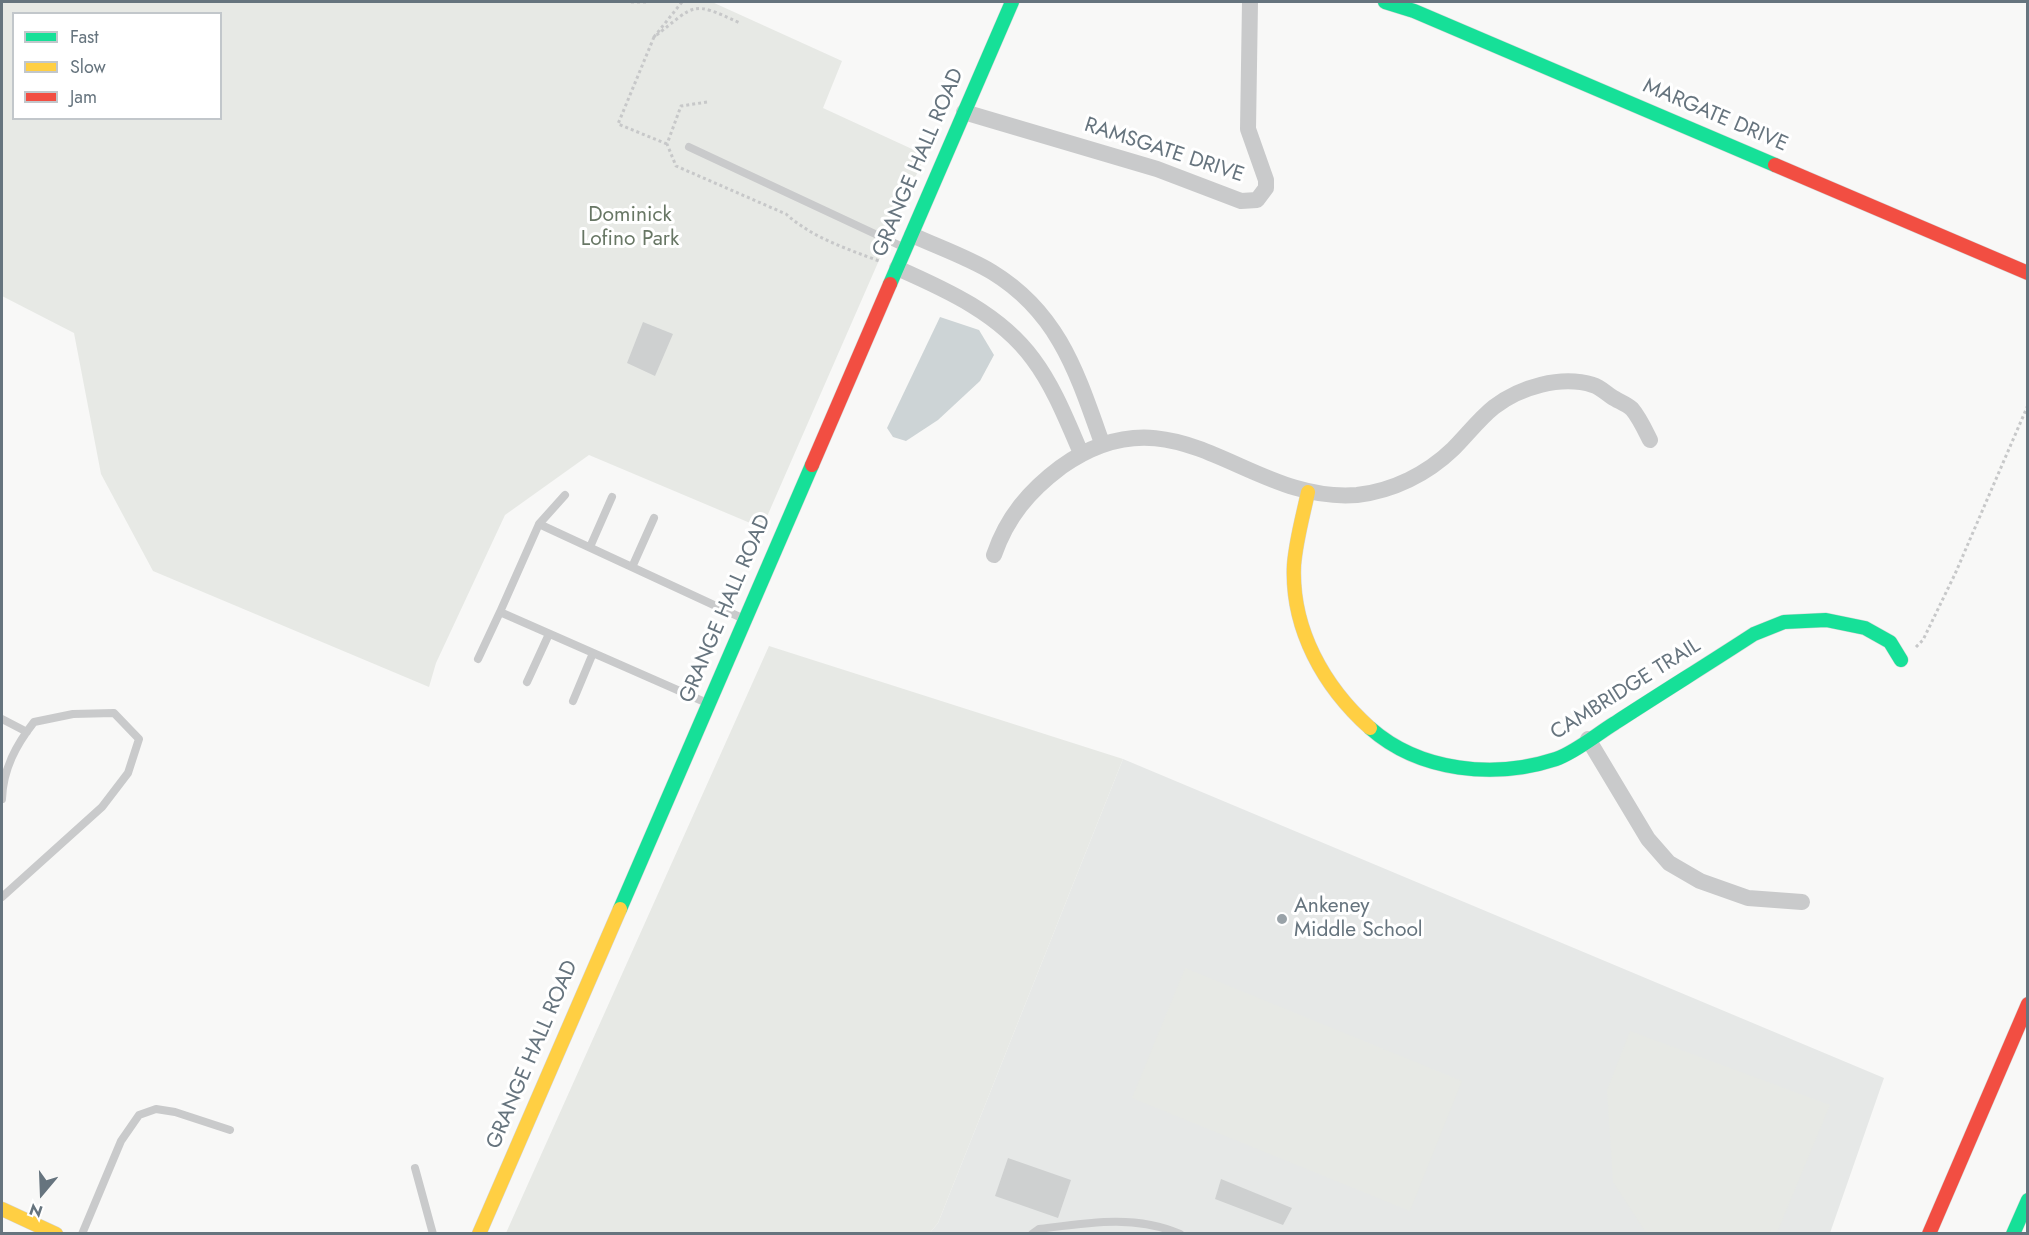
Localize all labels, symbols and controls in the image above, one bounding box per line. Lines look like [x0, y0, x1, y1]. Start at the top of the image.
legend [12, 12, 222, 120]
text: Fast [70, 24, 99, 50]
text: Slow [70, 54, 106, 80]
street label: GRANGE HALL ROAD [868, 65, 970, 261]
street label: MARGATE DRIVE [1639, 74, 1791, 158]
text: Jam [70, 84, 97, 110]
street label: RAMSGATE DRIVE [1081, 113, 1247, 189]
park label: Dominick Lofino Park [581, 203, 679, 253]
street label: GRANGE HALL ROAD [675, 511, 777, 707]
street label: CAMBRIDGE TRAIL [1546, 634, 1706, 746]
place label: Ankeney Middle School [1294, 894, 1423, 944]
marker: Ankeney Middle School [1275, 912, 1289, 926]
street label: GRANGE HALL ROAD [482, 957, 584, 1153]
north arrow [12, 1163, 72, 1223]
text: N [26, 1198, 46, 1223]

